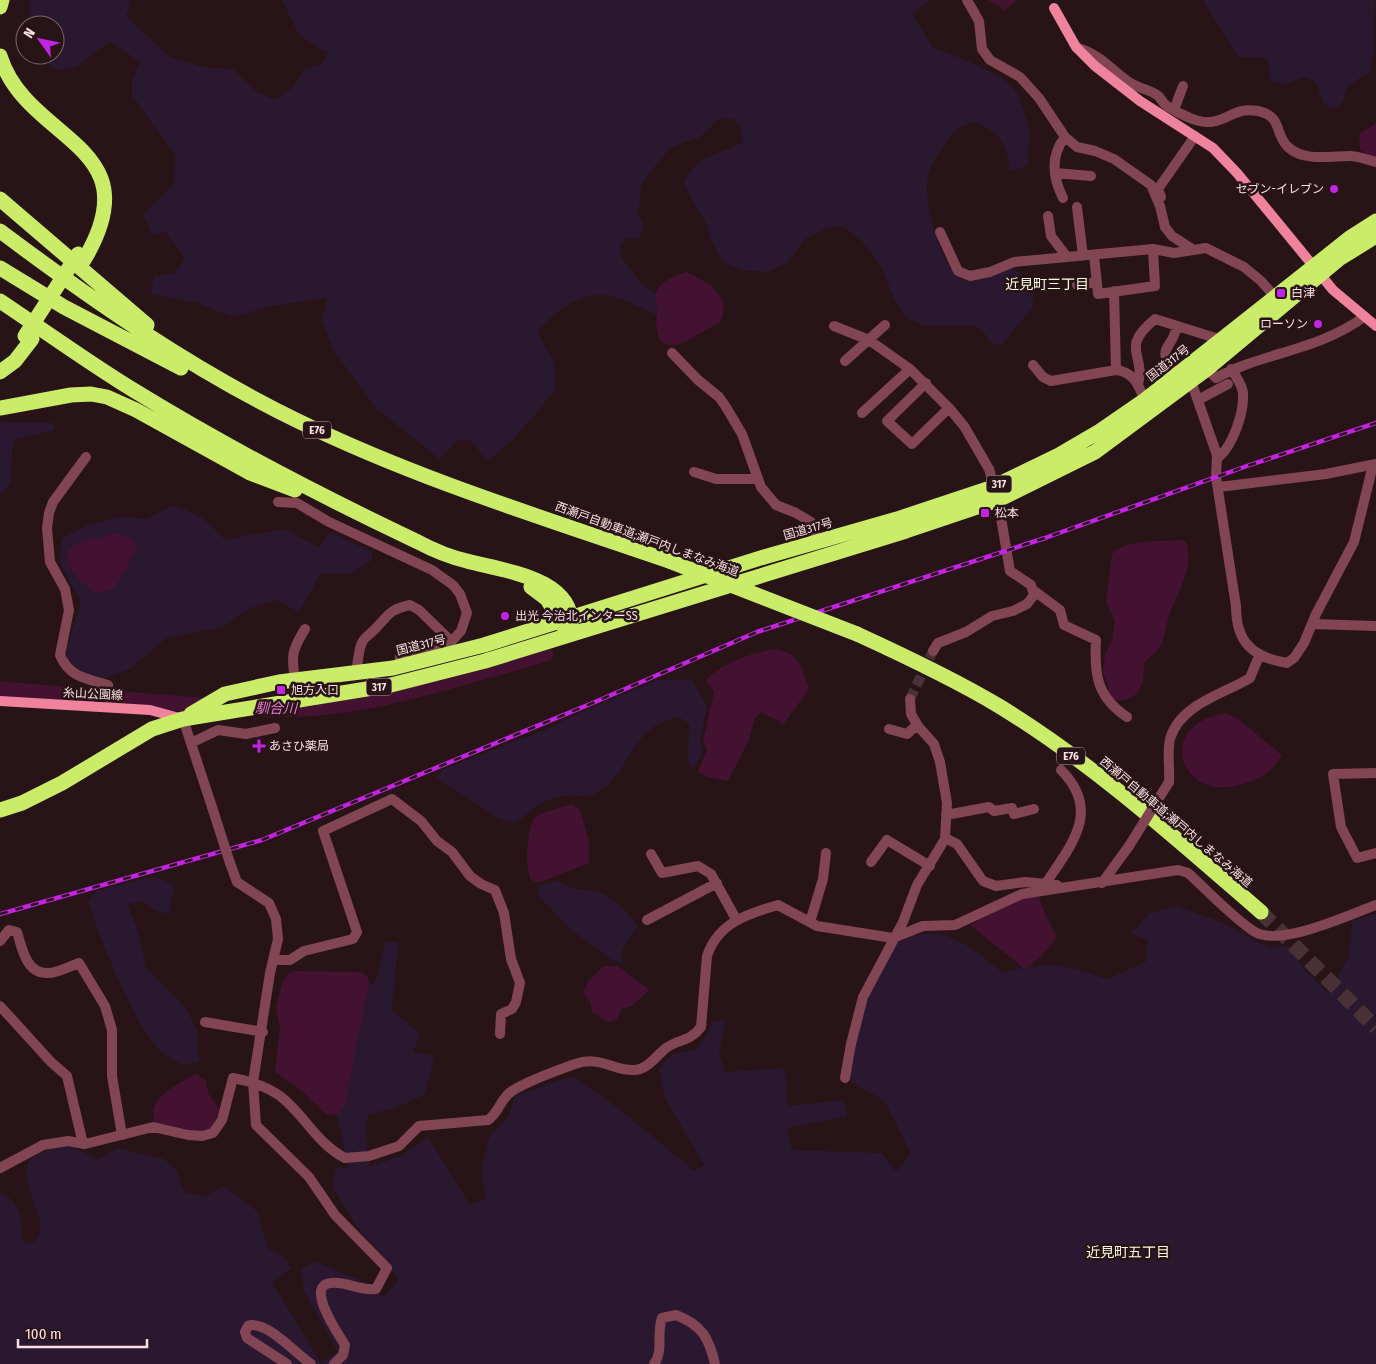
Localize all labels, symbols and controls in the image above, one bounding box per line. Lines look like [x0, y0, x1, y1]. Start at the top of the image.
north arrow [15, 15, 65, 65]
text: N [20, 25, 39, 41]
place label: セブン-イレブン [1236, 182, 1324, 196]
marker: セブン-イレブン [1328, 183, 1340, 195]
district label: 近見町三丁目 [1005, 276, 1089, 293]
place label: 白津 [1291, 286, 1315, 300]
marker: 白津 [1275, 287, 1287, 299]
place label: ローソン [1260, 317, 1308, 331]
marker: ローソン [1312, 318, 1324, 330]
street label: 国道317号 [1144, 342, 1192, 384]
road number: E76 [303, 422, 331, 438]
road number: 317 [986, 476, 1012, 492]
street label: 西瀬戸自動車道;瀬戸内しまなみ海道 [553, 499, 741, 579]
place label: 松本 [995, 506, 1019, 520]
marker: 松本 [979, 507, 991, 519]
street label: 国道317号 [782, 515, 834, 543]
place label: 出光 今治北インターSS [515, 609, 638, 623]
marker: 出光 今治北インターSS [499, 610, 511, 622]
street label: 国道317号 [395, 632, 447, 658]
road number: 317 [366, 679, 392, 696]
place label: 旭方入口 [291, 683, 339, 697]
marker: 旭方入口 [275, 684, 287, 696]
street label: 糸山公園線 [63, 685, 123, 703]
water label: 馴合川 [255, 700, 299, 717]
place label: あさひ薬局 [269, 739, 329, 753]
marker: あさひ薬局 [253, 740, 265, 752]
road number: E76 [1057, 748, 1085, 764]
street label: 西瀬戸自動車道;瀬戸内しまなみ海道 [1097, 754, 1255, 890]
district label: 近見町五丁目 [1086, 1244, 1170, 1261]
scale bar [18, 1316, 146, 1348]
text: 100 m [25, 1325, 62, 1343]

